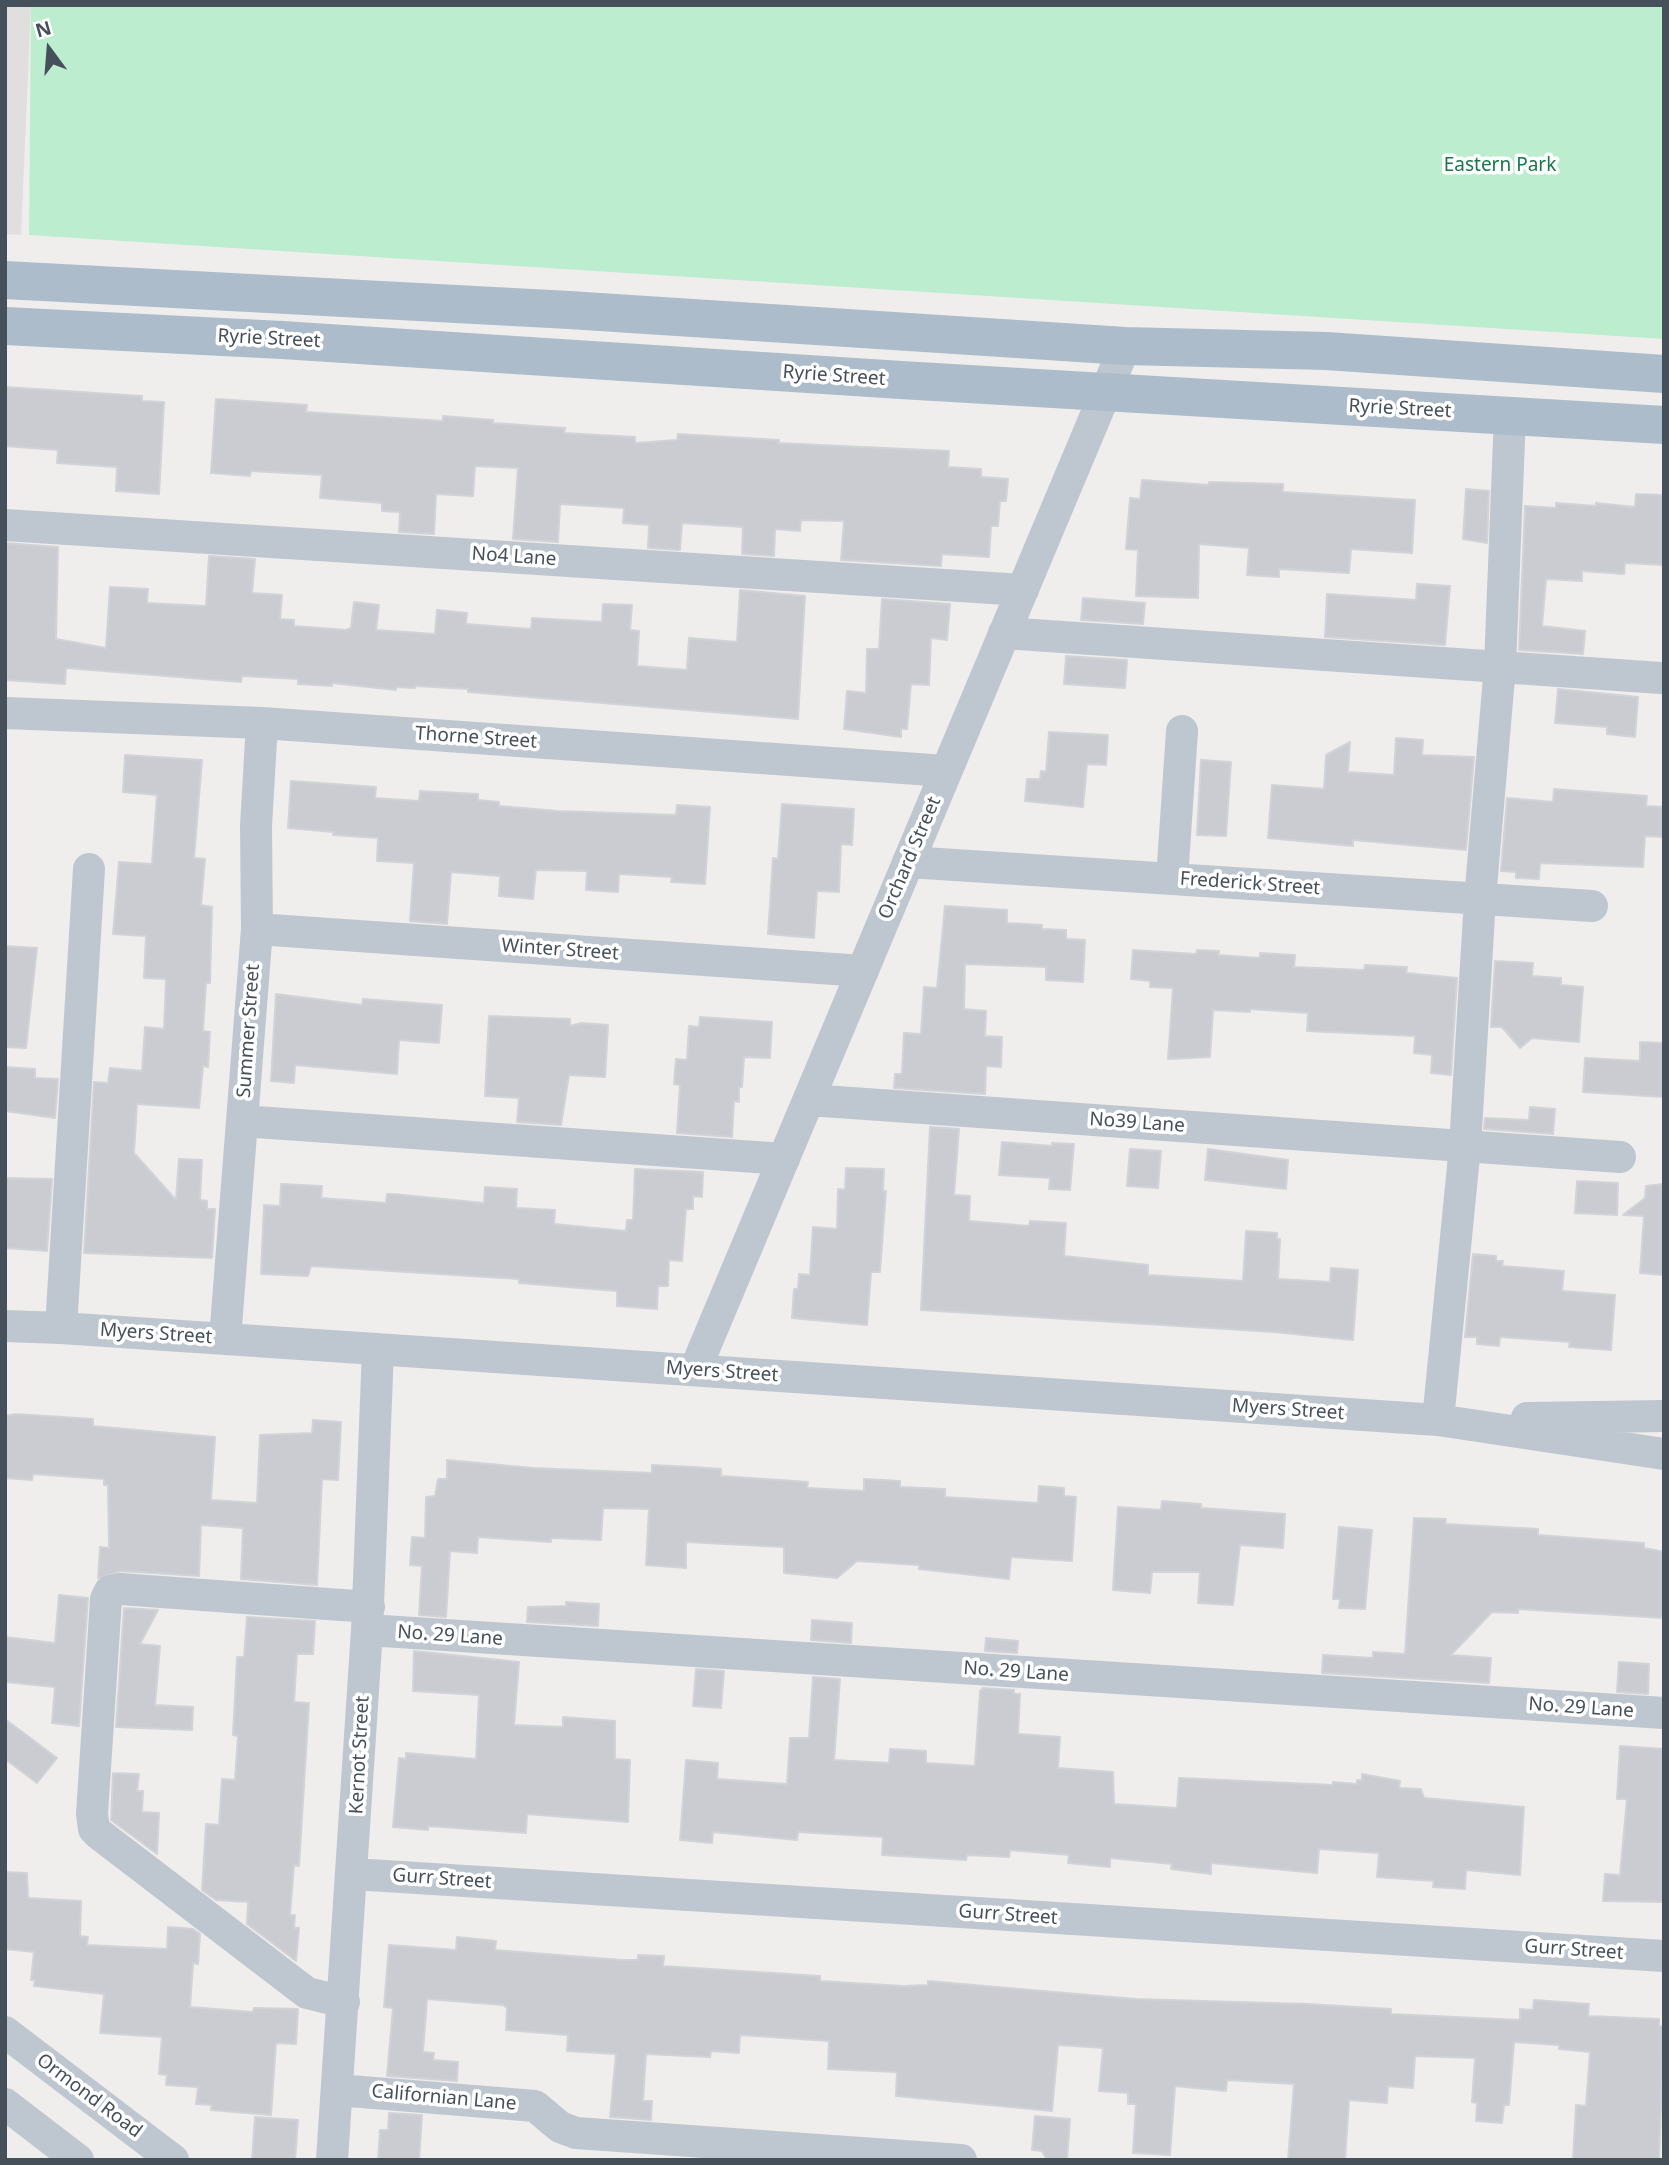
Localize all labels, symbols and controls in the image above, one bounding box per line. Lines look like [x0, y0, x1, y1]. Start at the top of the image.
north arrow [14, 14, 84, 84]
text: N [32, 14, 54, 43]
park label: Eastern Park [1444, 155, 1556, 177]
street label: Ryrie Street [217, 325, 321, 353]
street label: Ryrie Street [782, 361, 886, 391]
street label: Ryrie Street [1348, 395, 1452, 423]
street label: No4 Lane [471, 543, 557, 571]
street label: Thorne Street [414, 722, 538, 754]
street label: Orchard Street [874, 793, 946, 923]
street label: Frederick Street [1179, 868, 1321, 900]
street label: Winter Street [500, 935, 620, 965]
street label: Summer Street [233, 963, 265, 1099]
street label: No39 Lane [1088, 1108, 1186, 1138]
street label: Myers Street [99, 1319, 213, 1349]
street label: Myers Street [665, 1357, 779, 1387]
street label: Myers Street [1231, 1395, 1345, 1425]
street label: No. 29 Lane [396, 1621, 504, 1651]
street label: No. 29 Lane [962, 1657, 1070, 1687]
street label: No. 29 Lane [1527, 1693, 1635, 1723]
street label: Kernot Street [346, 1695, 374, 1815]
street label: Gurr Street [392, 1864, 492, 1894]
street label: Gurr Street [958, 1900, 1058, 1930]
street label: Gurr Street [1524, 1935, 1624, 1965]
street label: Ormond Road [32, 2049, 146, 2143]
street label: Californian Lane [371, 2080, 517, 2116]

